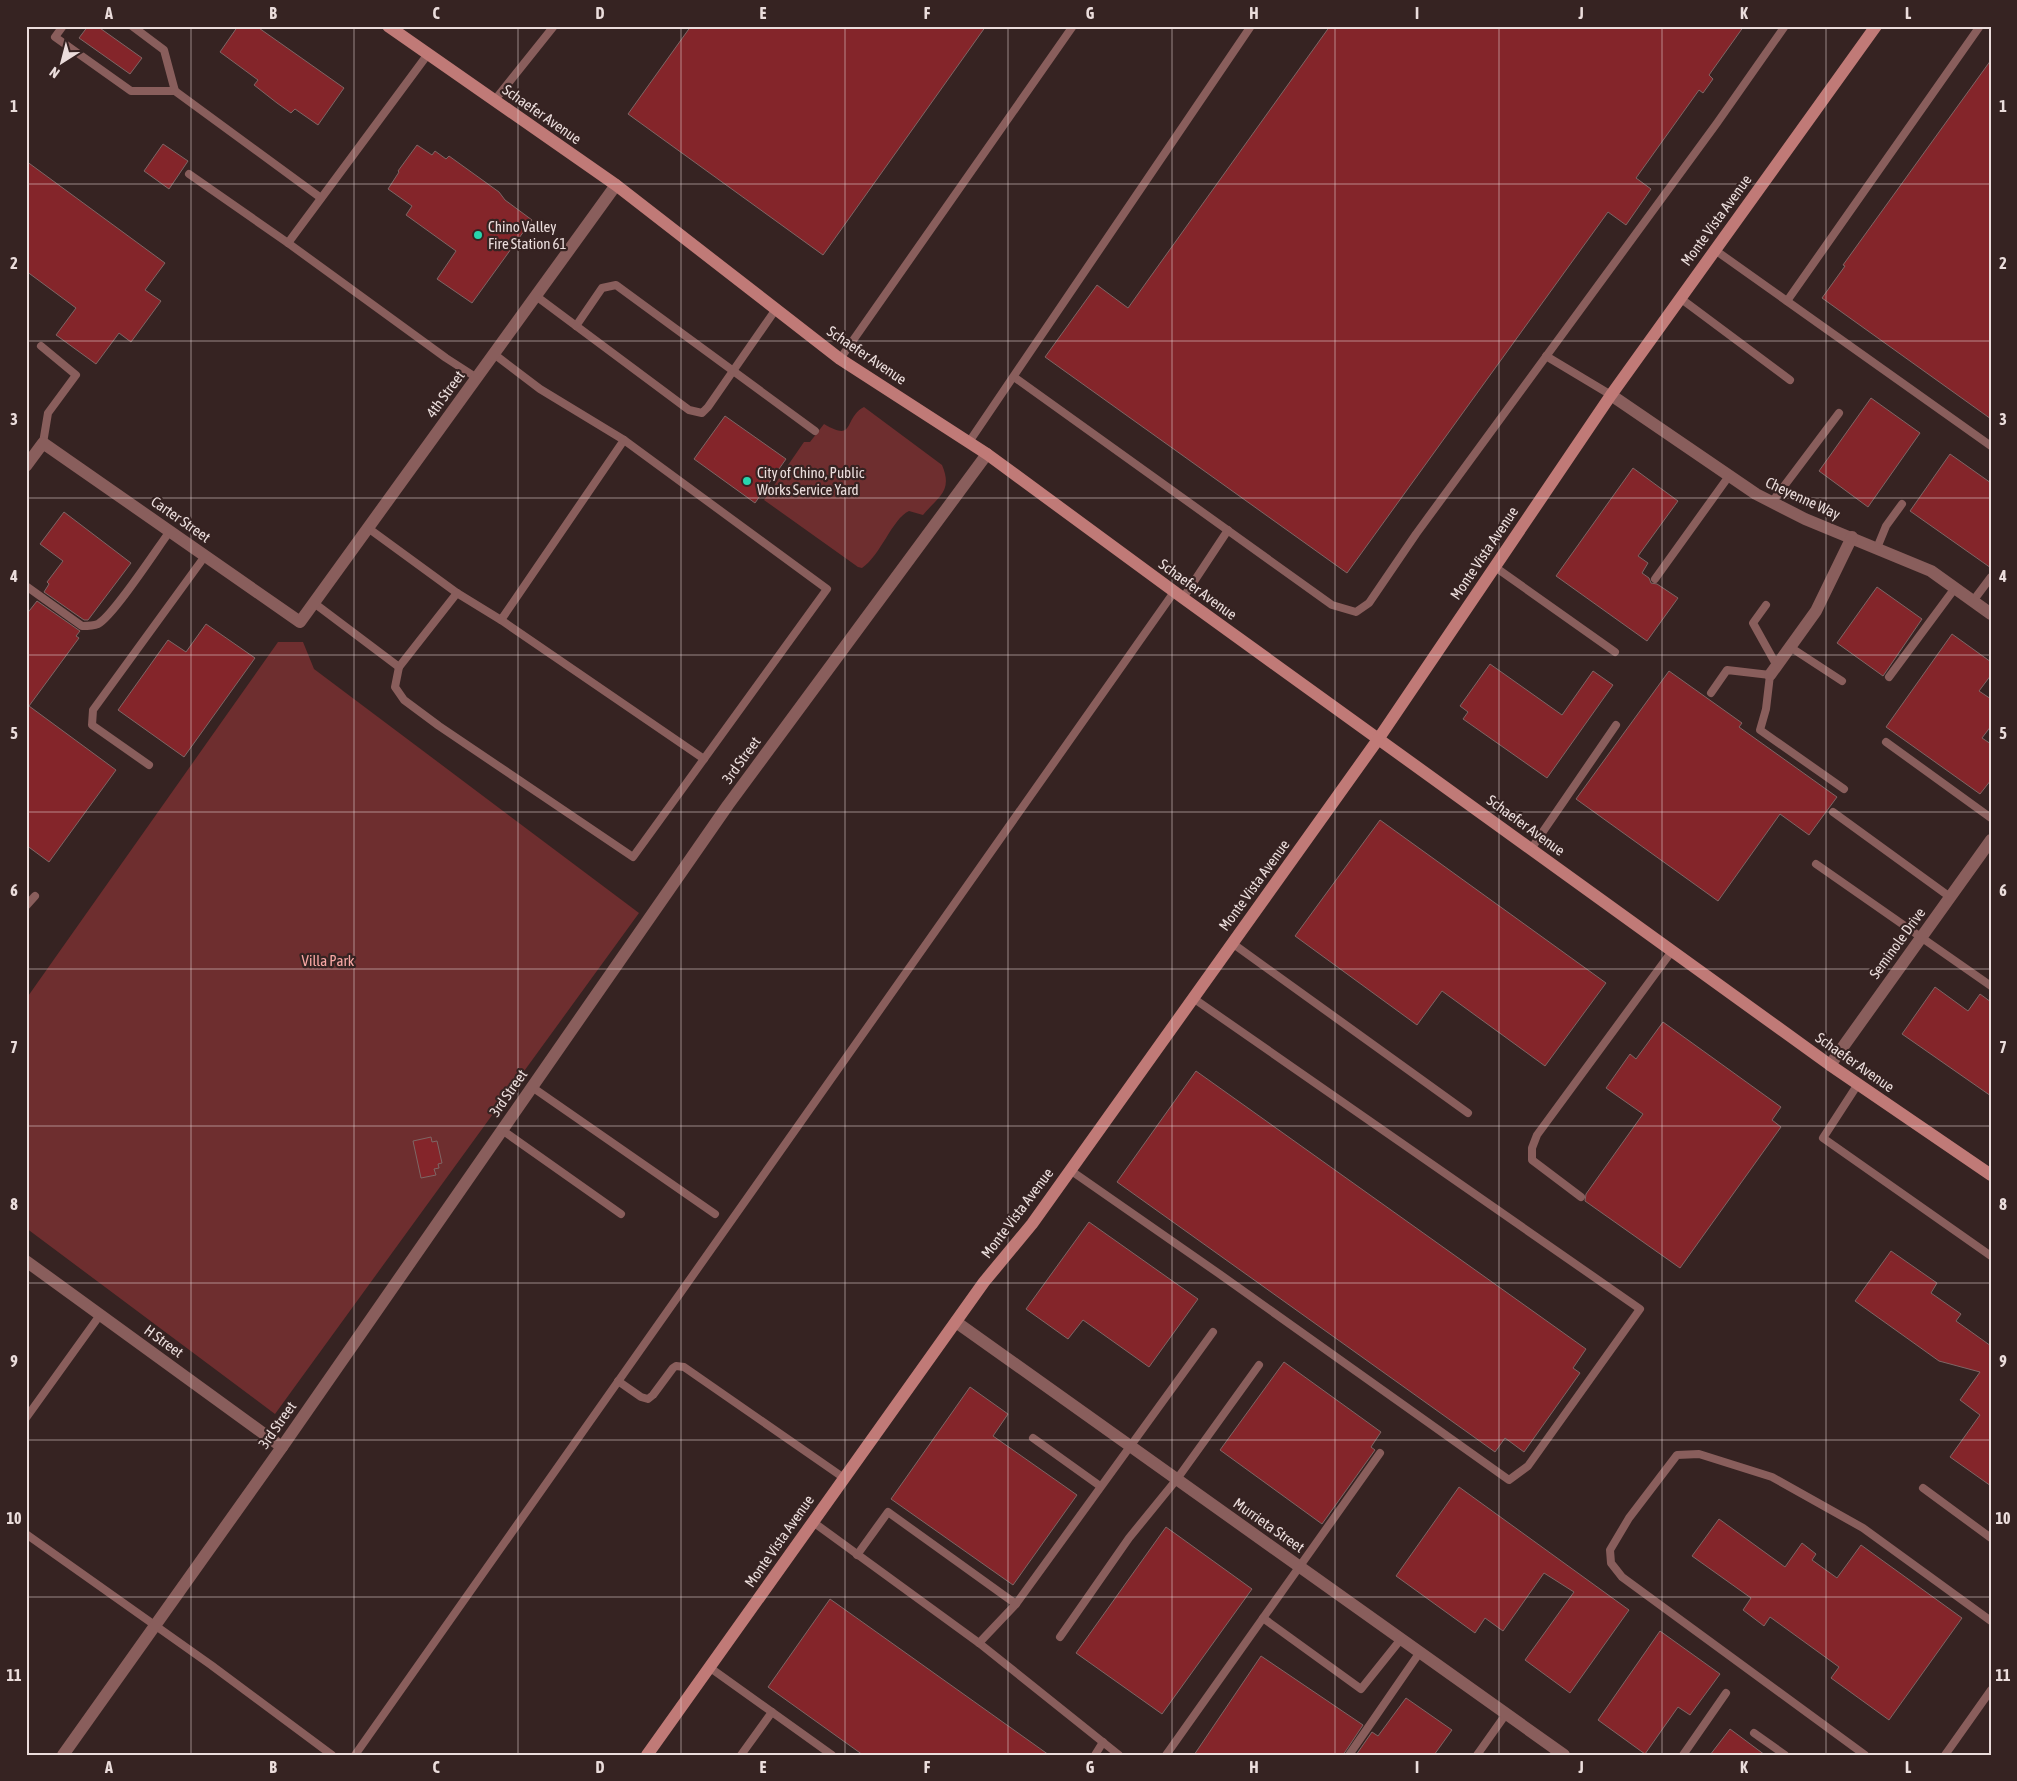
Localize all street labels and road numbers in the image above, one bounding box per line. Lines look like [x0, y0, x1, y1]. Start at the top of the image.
street label: Schaefer Avenue [499, 81, 585, 147]
street label: Monte Vista Avenue [1677, 171, 1755, 269]
street label: Schaefer Avenue [824, 322, 910, 388]
street label: 4th Street [422, 367, 468, 421]
street label: Cheyenne Way [1763, 473, 1843, 523]
street label: Carter Street [148, 492, 214, 546]
street label: Monte Vista Avenue [1447, 503, 1521, 603]
street label: Schaefer Avenue [1156, 555, 1240, 623]
street label: 3rd Street [718, 733, 764, 787]
street label: Schaefer Avenue [1484, 791, 1568, 859]
street label: Monte Vista Avenue [1215, 836, 1293, 934]
street label: Seminole Drive [1866, 904, 1929, 982]
street label: Schaefer Avenue [1812, 1029, 1898, 1095]
street label: 3rd Street [486, 1066, 530, 1120]
street label: Monte Vista Avenue [978, 1164, 1057, 1261]
street label: H Street [141, 1321, 187, 1361]
street label: 3rd Street [255, 1398, 299, 1452]
street label: Monte Vista Avenue [741, 1492, 817, 1590]
street label: Murrieta Street [1230, 1494, 1308, 1556]

